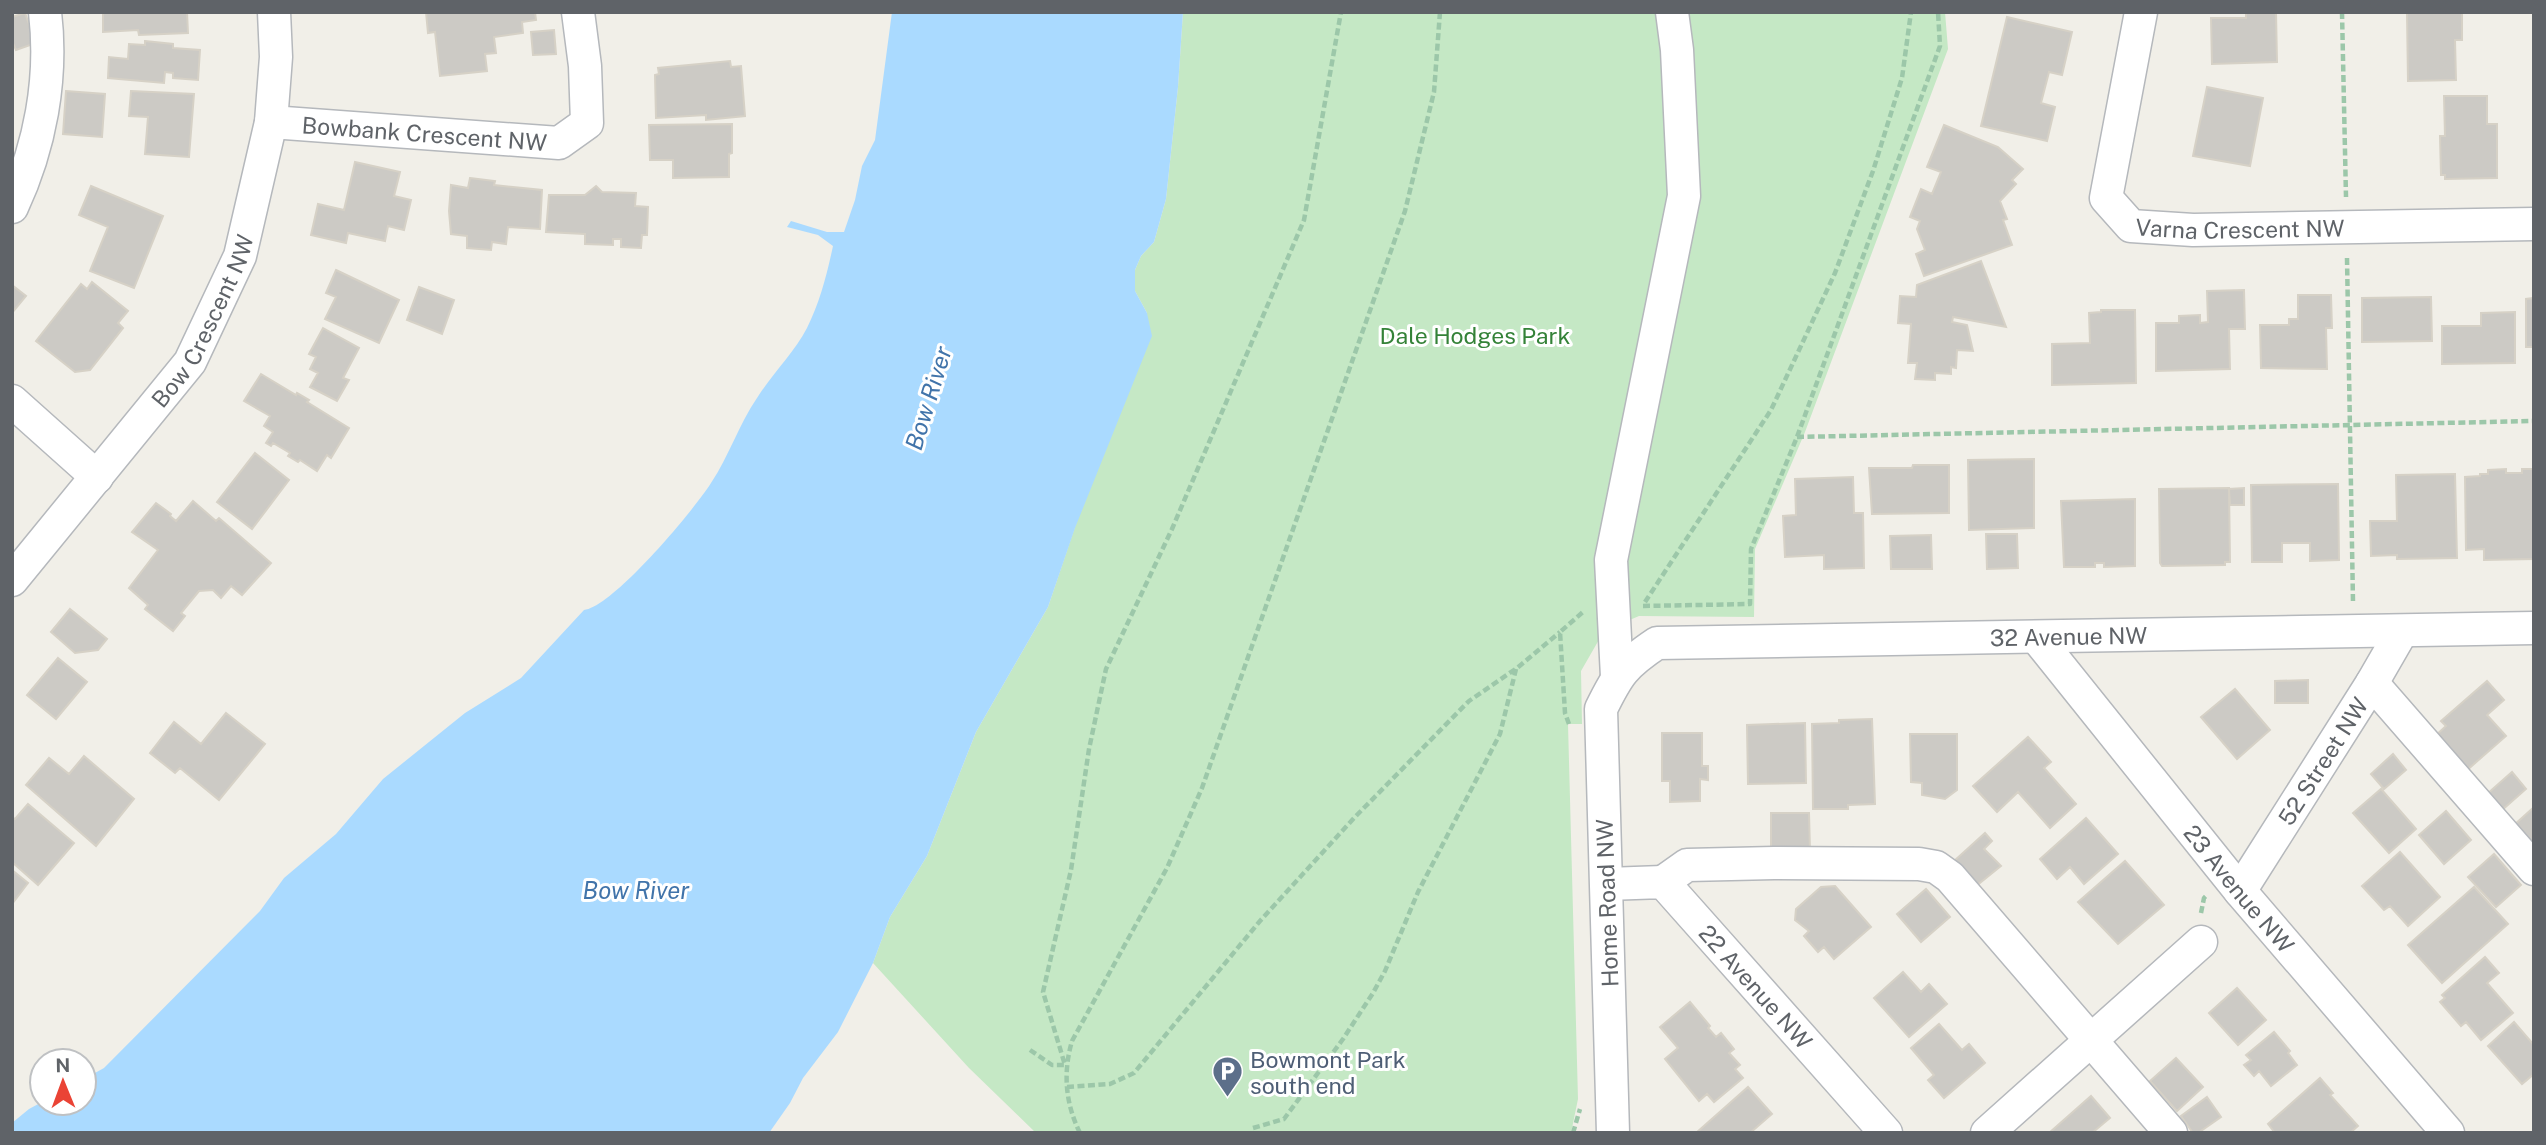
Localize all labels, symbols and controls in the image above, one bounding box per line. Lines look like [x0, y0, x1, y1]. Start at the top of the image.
street label: Bowbank Crescent NW [301, 111, 548, 156]
street label: Varna Crescent NW [2135, 213, 2345, 244]
street label: Bow Crescent NW [145, 232, 258, 412]
park label: Dale Hodges Park [1380, 322, 1570, 349]
water label: Bow River [899, 342, 957, 453]
street label: 32 Avenue NW [1990, 621, 2148, 651]
street label: 52 Street NW [2272, 692, 2373, 830]
street label: Home Road NW [1591, 818, 1623, 988]
street label: 23 Avenue NW [2179, 819, 2300, 958]
water label: Bow River [583, 876, 690, 904]
street label: 22 Avenue NW [1694, 919, 1818, 1054]
place label: Bowmont Park south end [1250, 1046, 1406, 1099]
north arrow [28, 1047, 98, 1117]
text: N [55, 1054, 70, 1076]
parking icon: Bowmont Park south end [1210, 1055, 1244, 1099]

